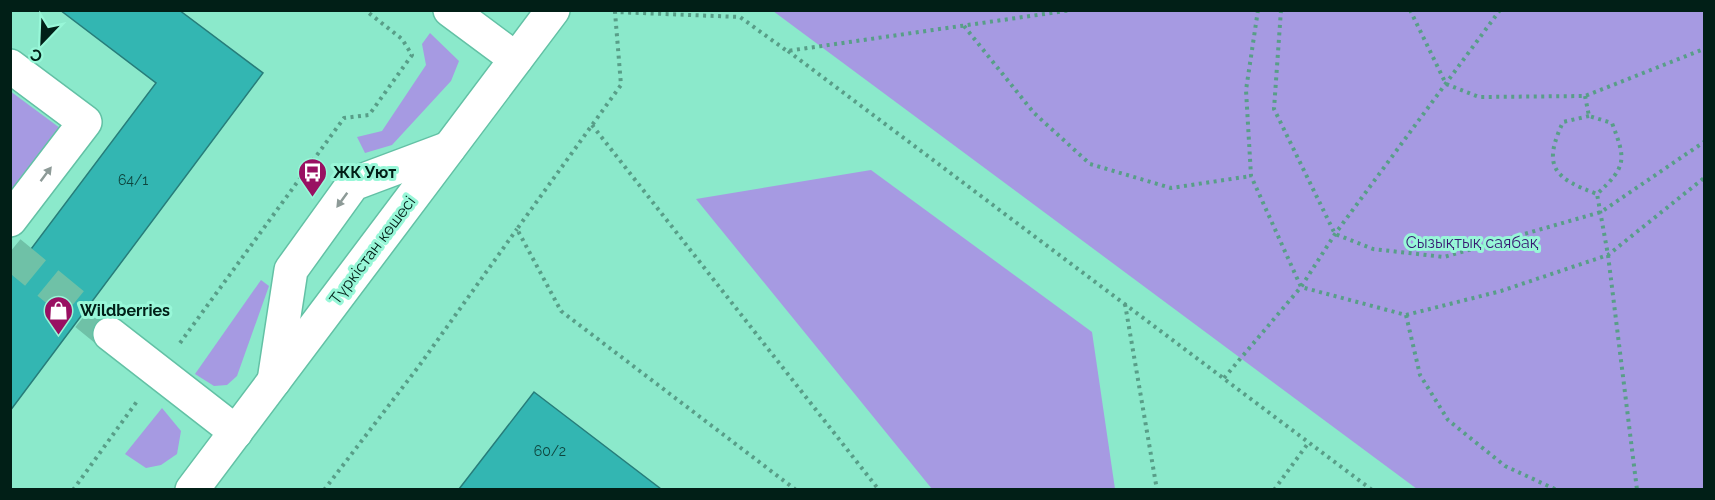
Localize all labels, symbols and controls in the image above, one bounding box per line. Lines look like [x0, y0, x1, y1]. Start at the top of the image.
north arrow [12, 12, 72, 72]
text: С [28, 44, 45, 66]
bus stop icon: ЖК Уют [296, 156, 328, 198]
place label: ЖК Уют [333, 163, 396, 182]
one-way arrow [39, 166, 51, 181]
house number: 64/1 [118, 172, 148, 188]
one-way arrow [336, 192, 348, 207]
street label: Түркістан көшесі [326, 193, 419, 308]
park label: Сызықтық саябақ [1406, 233, 1539, 252]
shop icon: Wildberries [43, 294, 75, 336]
place label: Wildberries [80, 301, 170, 320]
house number: 60/2 [534, 443, 566, 459]

